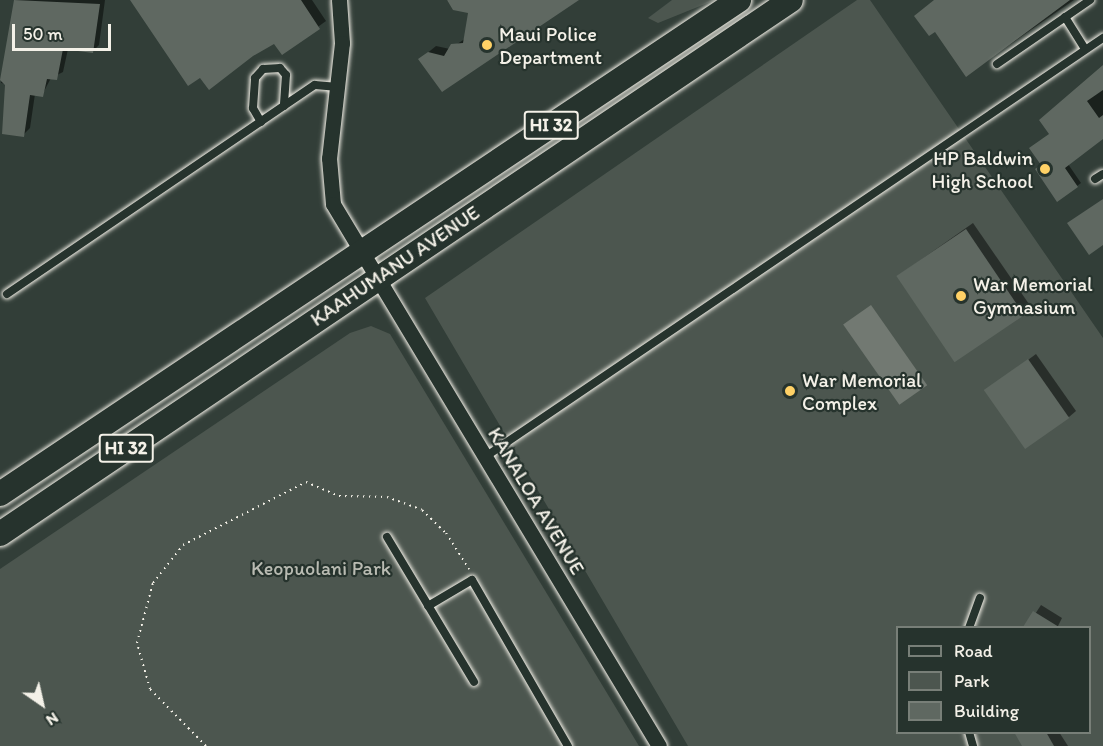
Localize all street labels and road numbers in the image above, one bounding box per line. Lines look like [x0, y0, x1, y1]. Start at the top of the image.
road number: HI 32 [522, 110, 580, 140]
street label: KAAHUMANU AVENUE [306, 201, 484, 331]
street label: KANALOA AVENUE [483, 423, 589, 579]
road number: HI 32 [98, 433, 154, 463]

